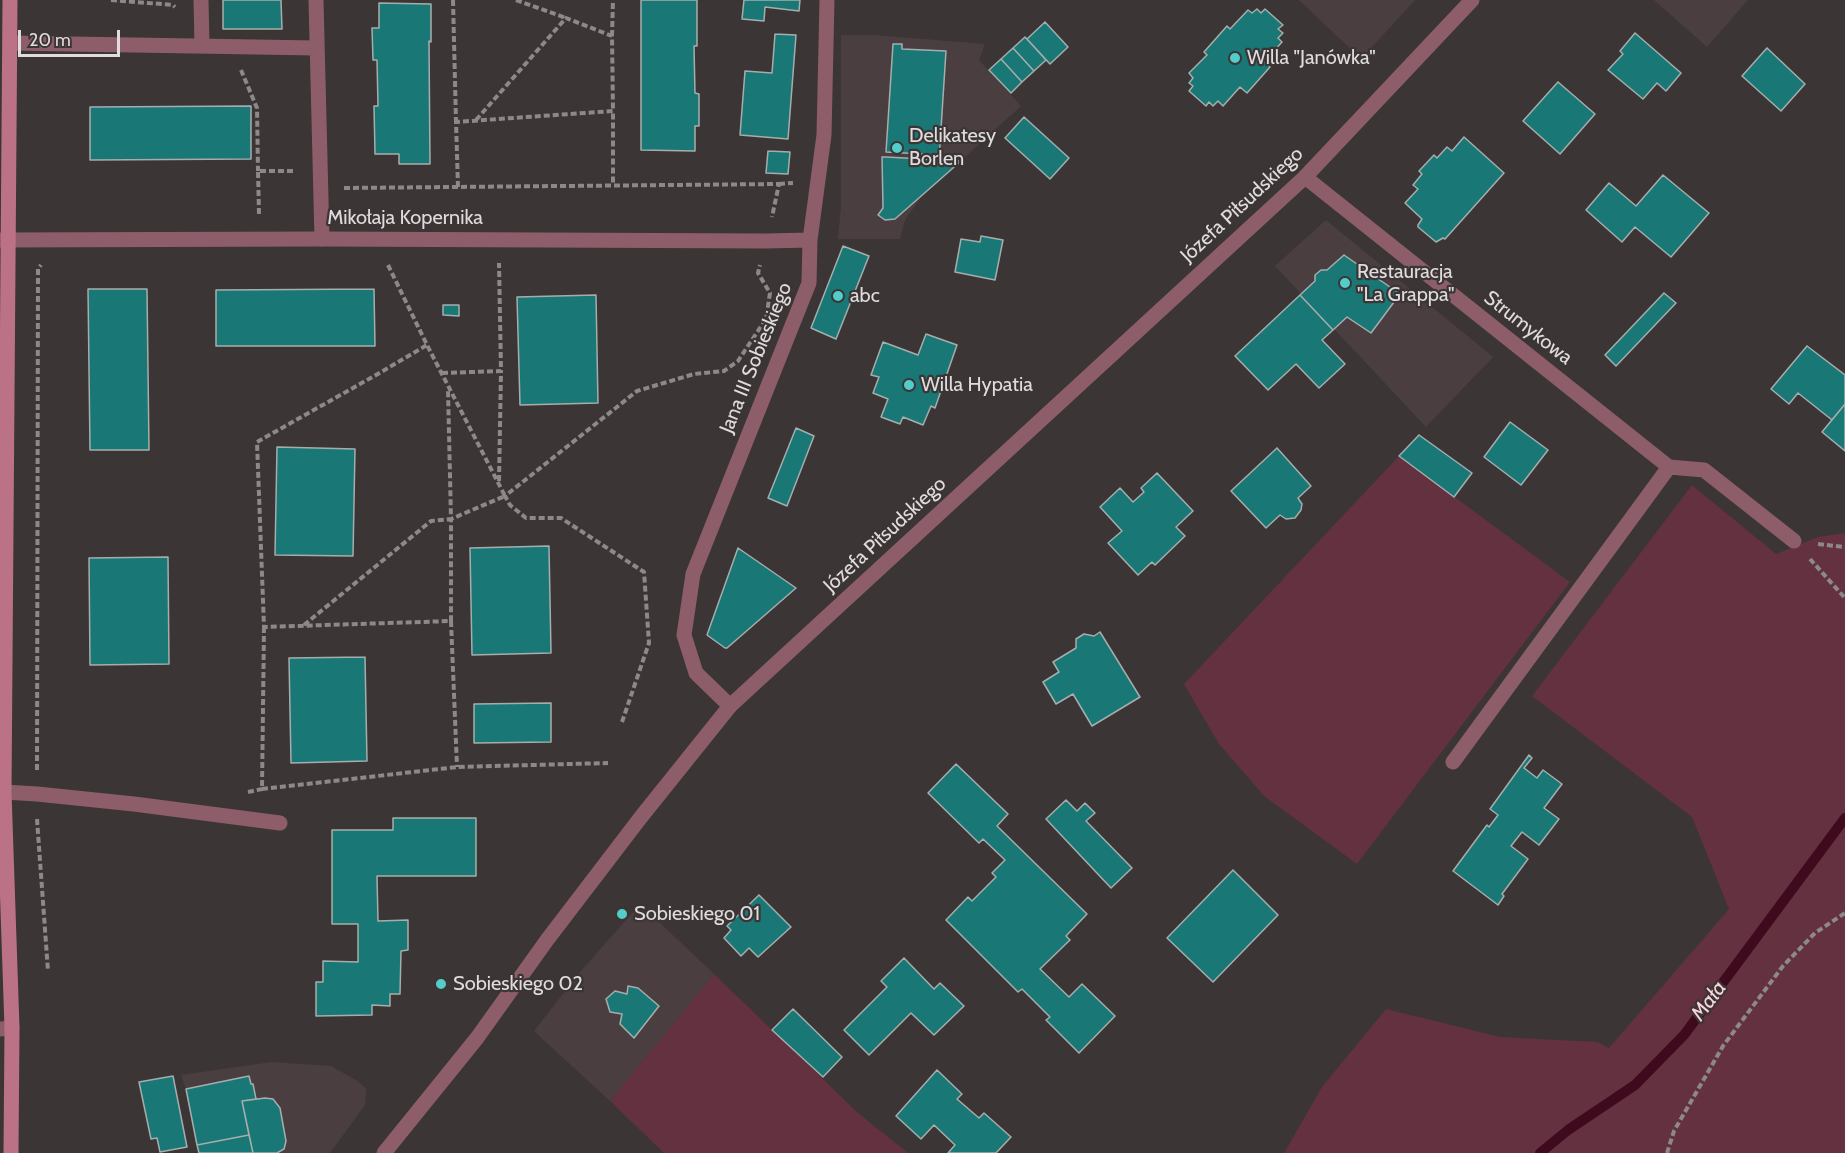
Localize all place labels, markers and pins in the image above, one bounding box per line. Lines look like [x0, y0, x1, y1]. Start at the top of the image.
place label: Willa "Janówka" [1247, 46, 1376, 70]
marker: Willa "Janówka" [1228, 51, 1242, 65]
place label: Delikatesy Borlen [909, 124, 996, 171]
marker: Delikatesy Borlen [890, 141, 904, 155]
place label: Restauracja "La Grappa" [1357, 260, 1455, 307]
marker: Restauracja "La Grappa" [1338, 276, 1352, 290]
place label: abc [850, 284, 880, 308]
marker: abc [831, 289, 845, 303]
place label: Willa Hypatia [921, 373, 1033, 397]
marker: Willa Hypatia [902, 378, 916, 392]
place label: Sobieskiego 01 [634, 902, 760, 926]
marker: Sobieskiego 01 [615, 907, 629, 921]
place label: Sobieskiego 02 [453, 972, 583, 996]
marker: Sobieskiego 02 [434, 977, 448, 991]

